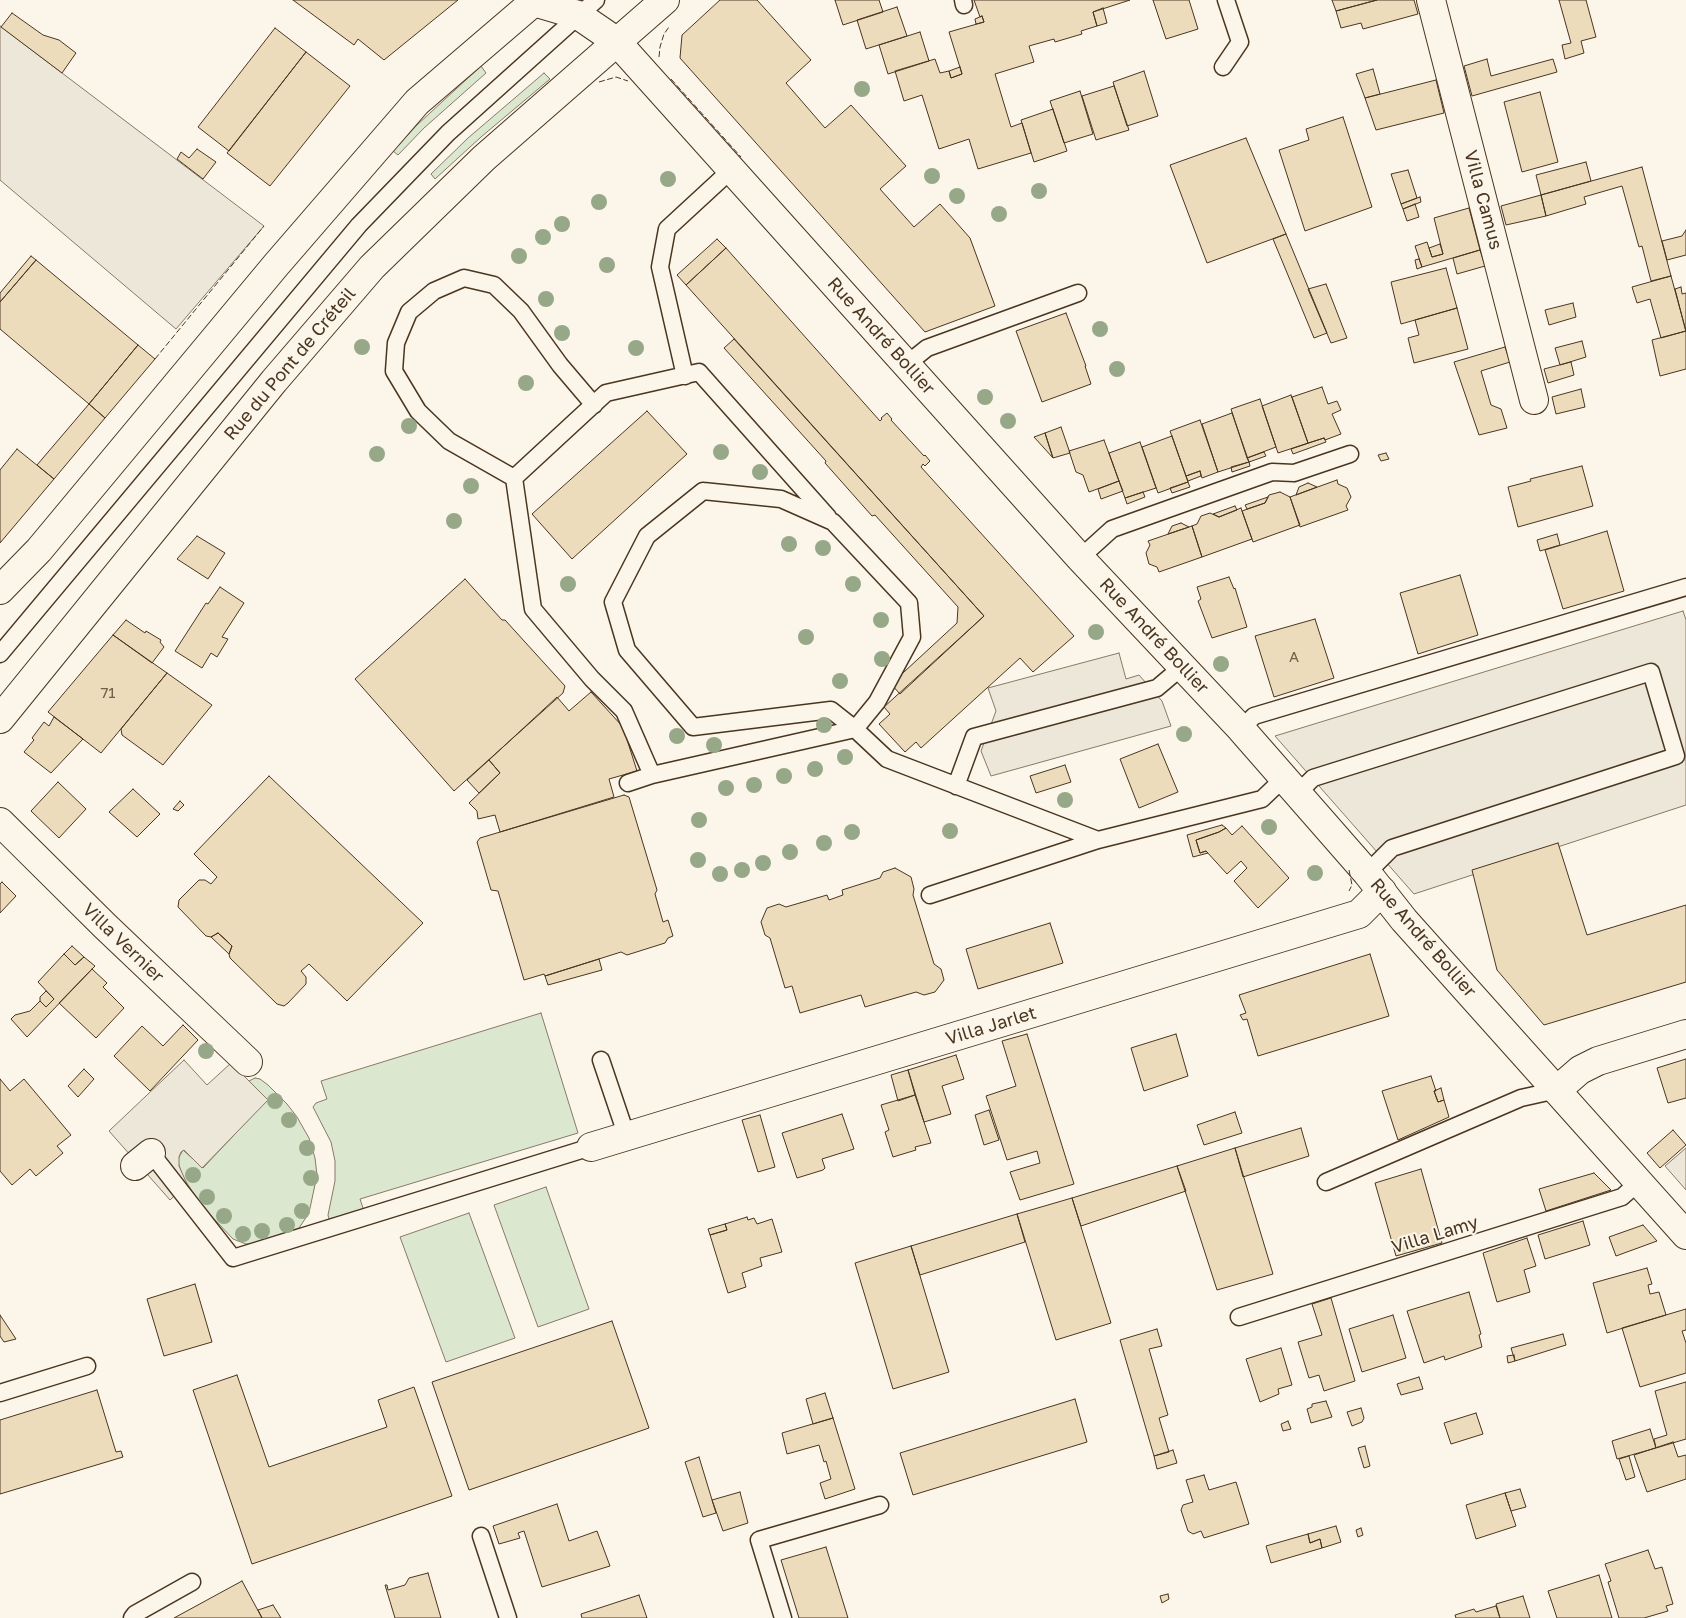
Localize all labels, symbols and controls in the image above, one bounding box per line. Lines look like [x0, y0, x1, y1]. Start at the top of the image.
street label: Villa Camus [1459, 148, 1507, 252]
street label: Rue André Bollier [823, 273, 939, 399]
street label: Rue du Pont de Créteil [220, 283, 360, 445]
street label: Rue André Bollier [1095, 574, 1213, 698]
house number: A [1289, 648, 1299, 666]
house number: 71 [100, 684, 116, 702]
street label: Rue André Bollier [1366, 874, 1480, 1002]
street label: Villa Vernier [78, 899, 168, 987]
street label: Villa Jarlet [943, 1002, 1039, 1050]
street label: Villa Lamy [1389, 1212, 1481, 1258]

